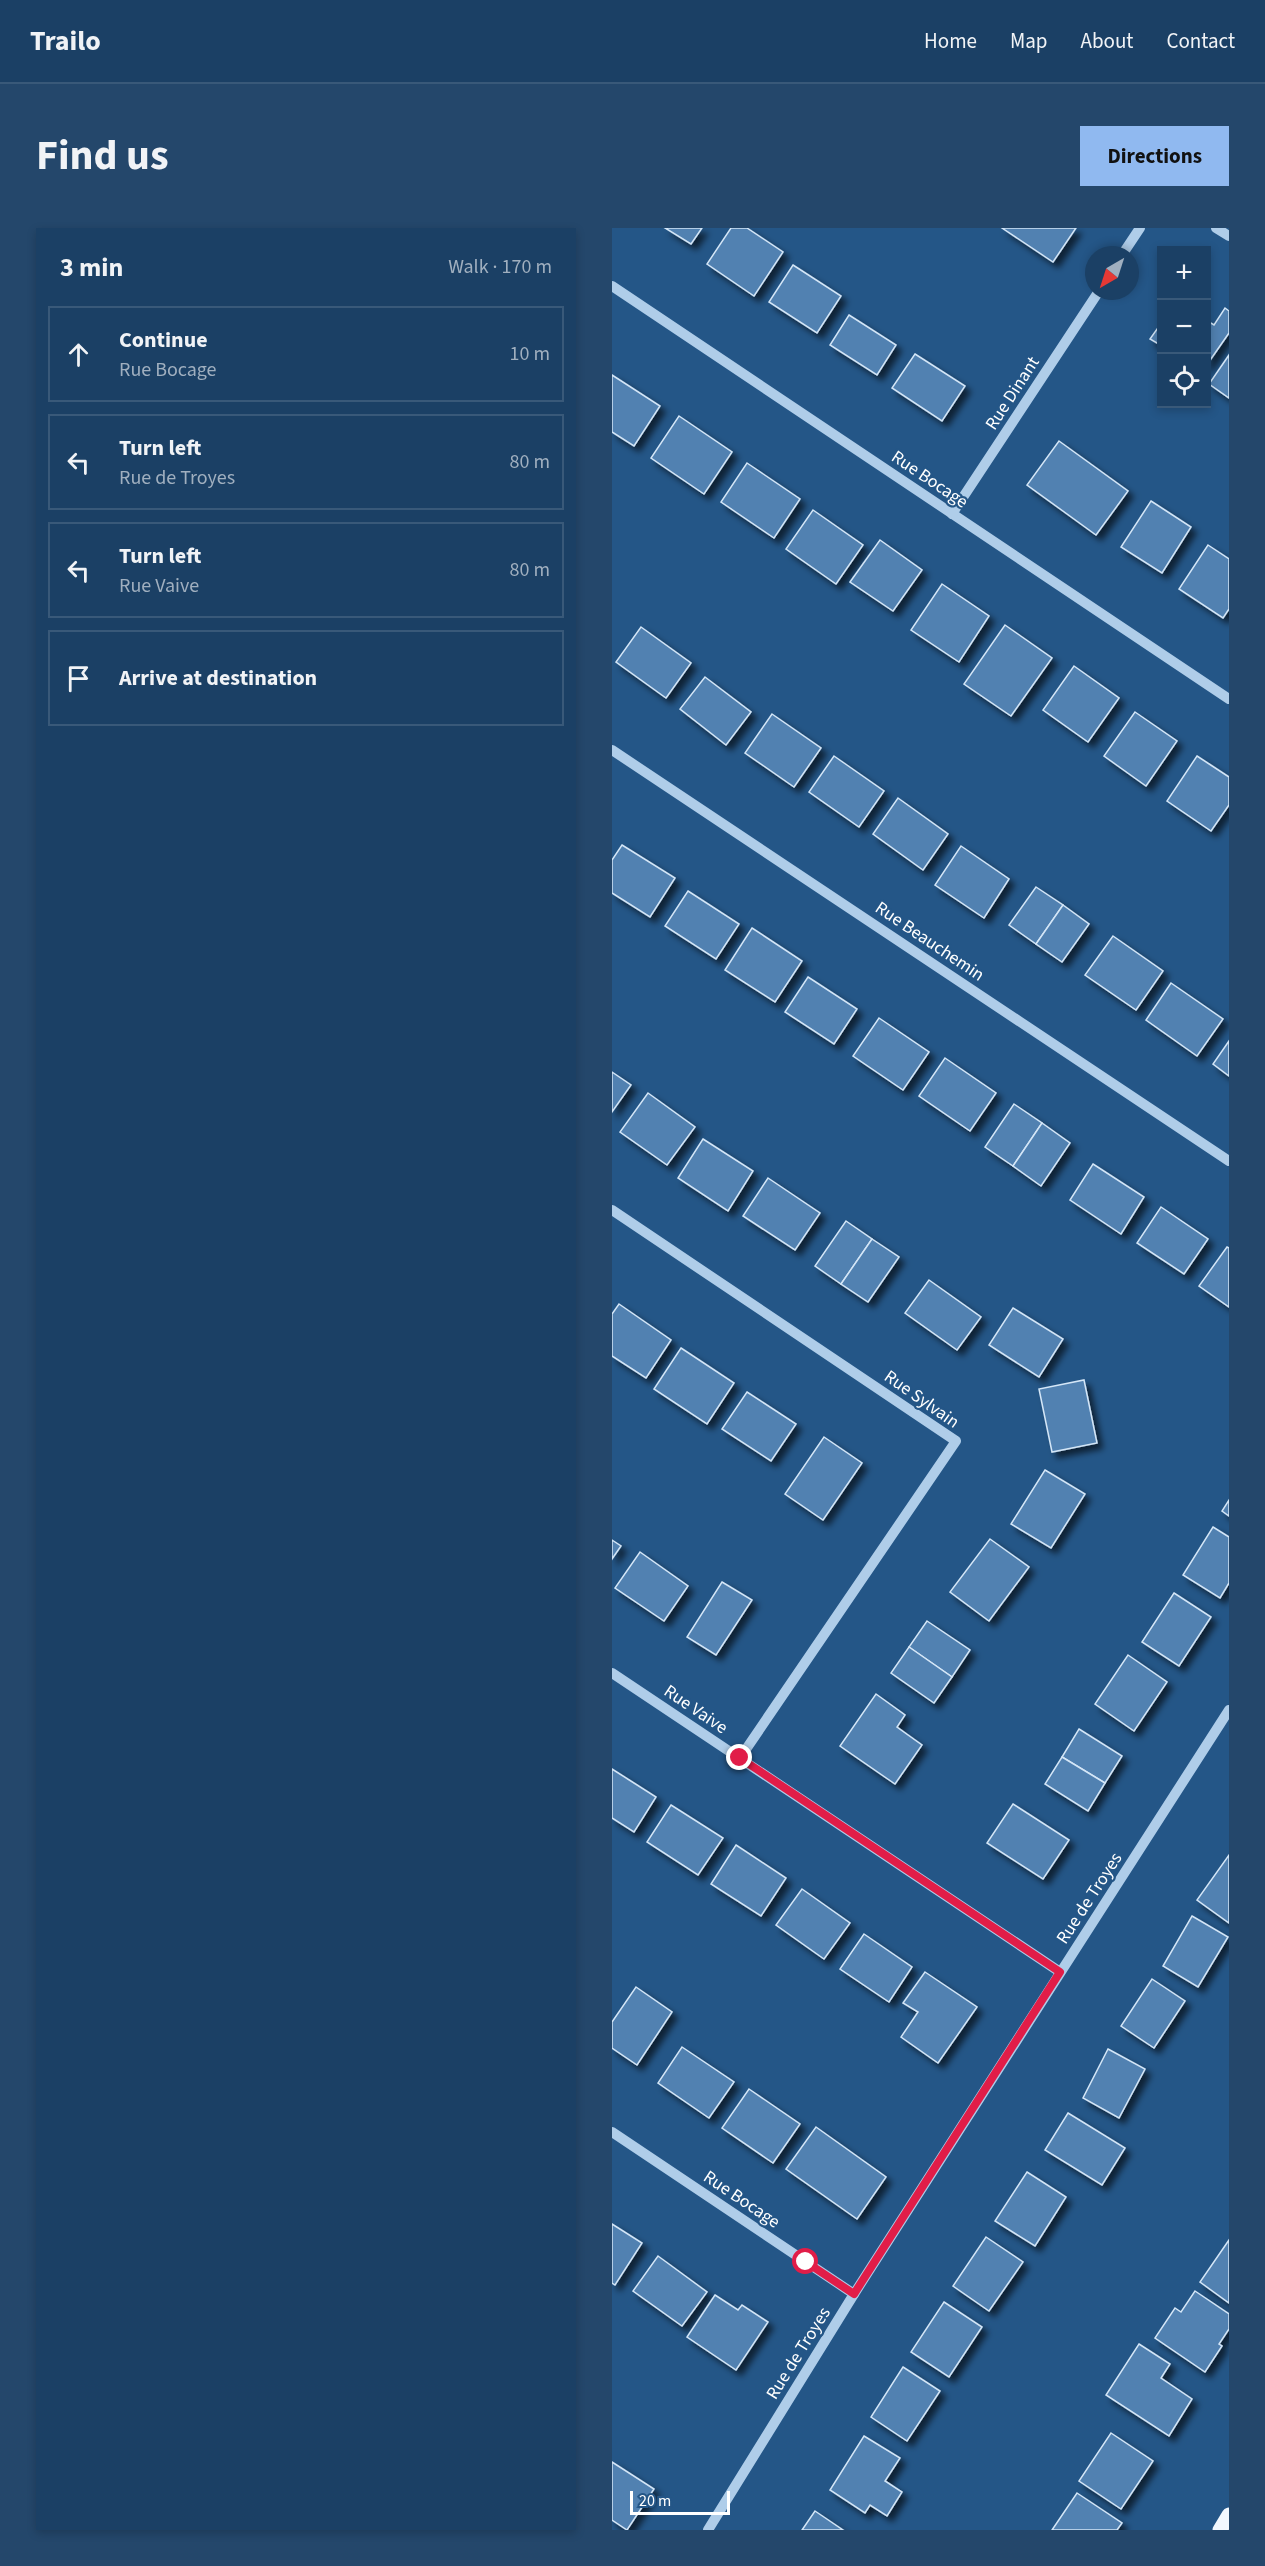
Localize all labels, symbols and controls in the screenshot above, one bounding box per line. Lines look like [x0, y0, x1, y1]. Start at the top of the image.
text: Trailo [30, 21, 101, 61]
text: Home [924, 26, 977, 56]
text: Map [1010, 26, 1048, 56]
text: About [1081, 26, 1133, 56]
text: Contact [1166, 26, 1235, 56]
text: Find us [36, 126, 169, 186]
button: Directions [1080, 126, 1229, 186]
north arrow [1085, 246, 1139, 300]
map controls [1157, 246, 1211, 408]
button: + [1157, 246, 1211, 300]
text: 3 min [60, 249, 123, 286]
text: Walk · 170 m [448, 253, 552, 281]
button: − [1157, 300, 1211, 354]
text: Continue [119, 324, 208, 356]
icon: ahead [62, 338, 95, 371]
text: 10 m [510, 340, 550, 368]
street label: Rue Dinant [979, 352, 1045, 435]
button: locate [1157, 354, 1211, 408]
text: Rue Bocage [119, 356, 217, 384]
text: Turn left [119, 432, 201, 464]
street label: Rue Bocage [886, 445, 973, 514]
icon: left [62, 446, 95, 479]
text: 80 m [510, 448, 550, 476]
text: Rue de Troyes [119, 464, 235, 492]
text: Turn left [119, 540, 201, 572]
icon: left [62, 554, 95, 587]
text: 80 m [510, 556, 550, 584]
text: Rue Vaive [119, 572, 199, 600]
icon: arrive [62, 662, 95, 695]
text: Arrive at destination [119, 662, 317, 694]
street label: Rue Beauchemin [870, 896, 989, 987]
street label: Rue Sylvain [879, 1364, 964, 1434]
street label: Rue Vaive [659, 1679, 733, 1740]
route end [726, 1744, 752, 1770]
street label: Rue de Troyes [1050, 1848, 1128, 1949]
street label: Rue Bocage [698, 2165, 785, 2234]
route start [792, 2248, 818, 2274]
street label: Rue de Troyes [760, 2302, 837, 2404]
scale bar [630, 2488, 730, 2516]
text: 20 m [639, 2490, 671, 2512]

